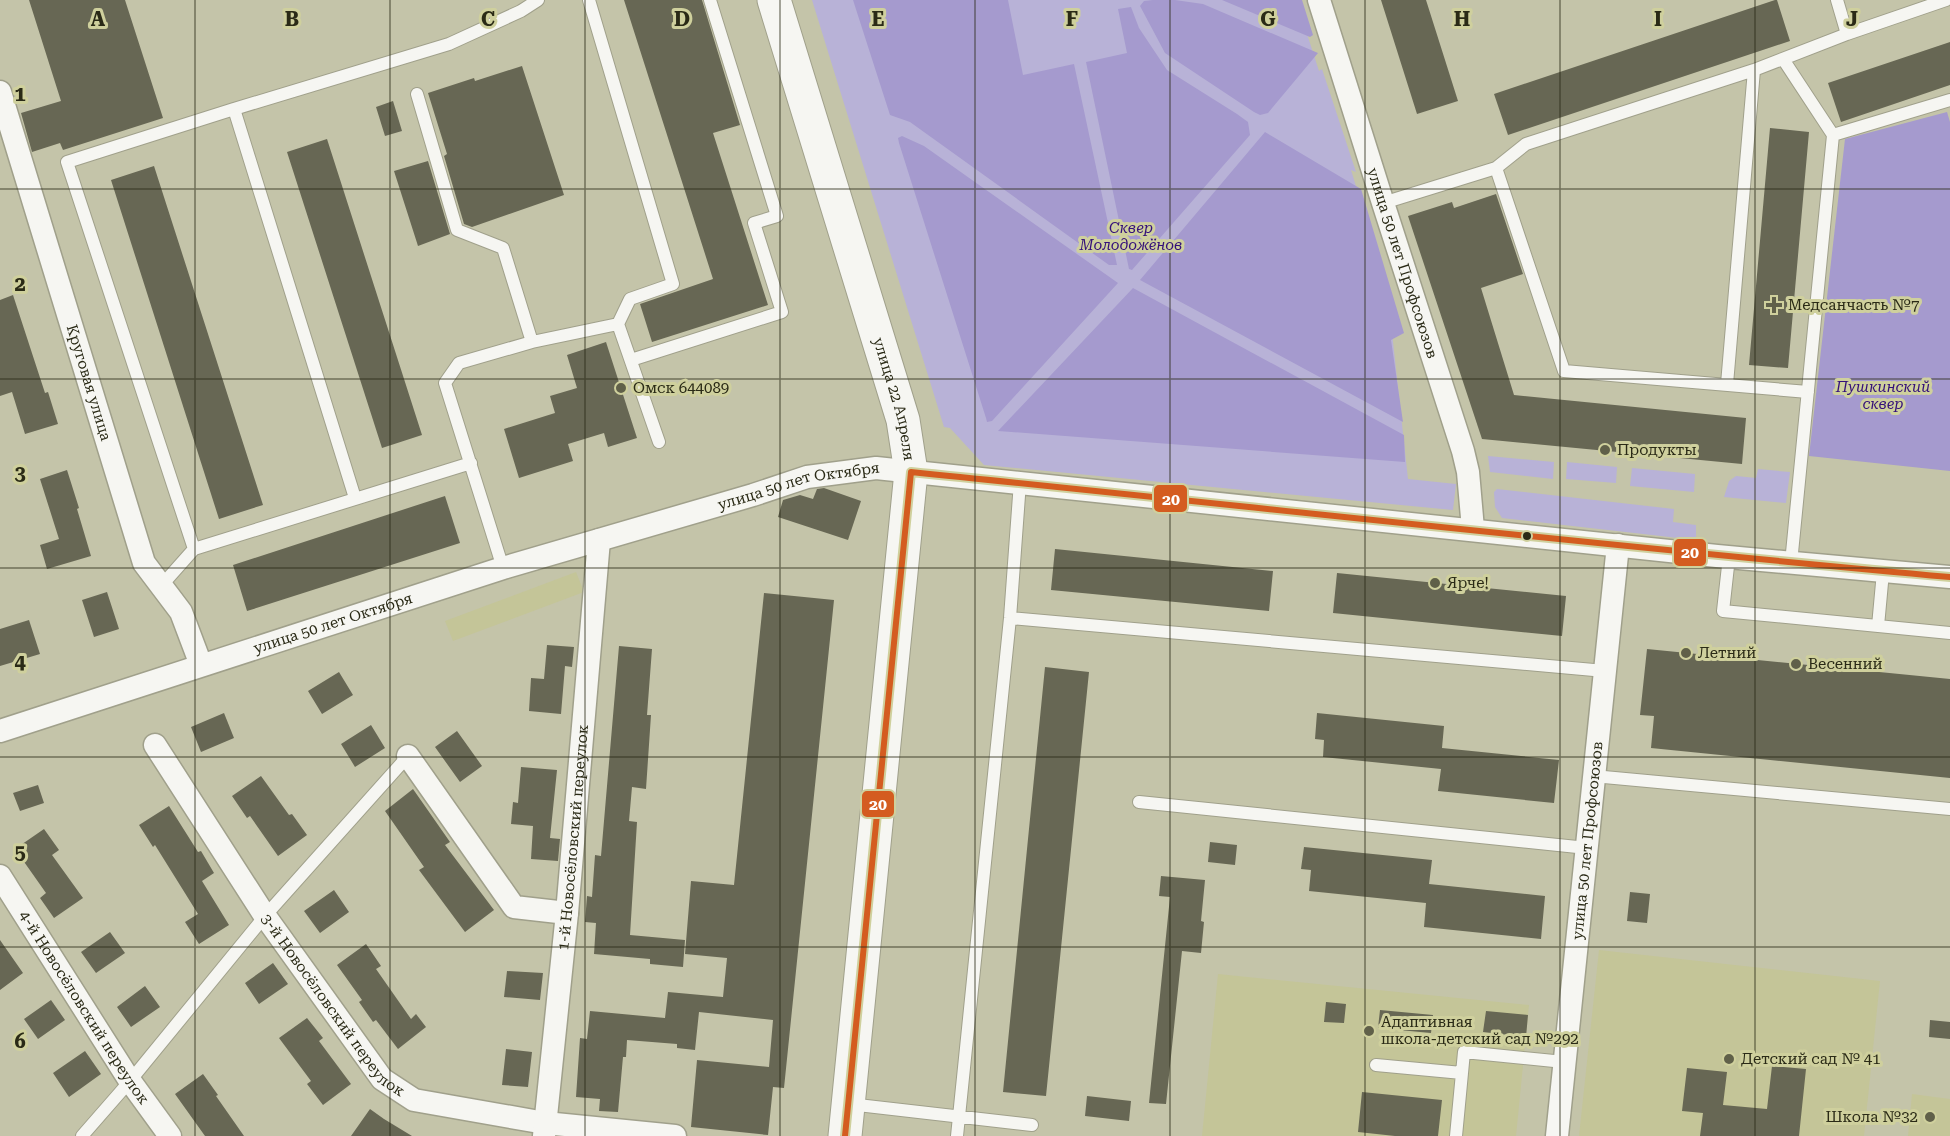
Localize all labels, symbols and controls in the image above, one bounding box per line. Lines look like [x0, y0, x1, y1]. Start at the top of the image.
text: A [91, 7, 106, 31]
text: B [285, 7, 299, 31]
text: C [481, 7, 495, 31]
text: D [674, 7, 690, 31]
text: E [872, 7, 885, 31]
text: F [1066, 7, 1078, 31]
text: G [1260, 7, 1276, 31]
text: H [1454, 7, 1470, 31]
text: I [1654, 7, 1662, 31]
text: J [1846, 7, 1858, 31]
text: 1 [14, 82, 26, 106]
street label: улица 50 лет Профсоюзов [1363, 166, 1442, 361]
park label: Сквер Молодожёнов [1079, 219, 1182, 254]
text: 2 [14, 272, 26, 296]
marker: Медсанчасть №7 [1765, 296, 1783, 314]
place label: Медсанчасть №7 [1788, 296, 1919, 314]
street label: Круговая улица [63, 322, 115, 443]
street label: улица 22 Апреля [869, 336, 918, 462]
park label: Пушкинский сквер [1835, 378, 1930, 413]
place label: Омск 644089 [633, 379, 729, 397]
marker: Омск 644089 [614, 381, 628, 395]
place label: Продукты [1617, 441, 1697, 459]
marker: Продукты [1598, 443, 1612, 457]
street label: улица 50 лет Октября [716, 459, 880, 514]
text: 3 [14, 461, 26, 485]
line badge: 20 [1153, 484, 1188, 513]
text: 20 [1162, 490, 1180, 509]
unlabelled marker [1521, 530, 1533, 542]
line badge: 20 [1673, 538, 1707, 567]
text: 20 [1681, 543, 1699, 562]
place label: Ярче! [1447, 574, 1489, 592]
marker: Ярче! [1428, 576, 1442, 590]
street label: улица 50 лет Октября [251, 589, 415, 657]
place label: Летний [1698, 644, 1756, 662]
marker: Летний [1679, 646, 1693, 660]
text: 4 [14, 650, 26, 674]
place label: Весенний [1808, 655, 1883, 673]
marker: Весенний [1789, 657, 1803, 671]
street label: 1-й Новосёловский переулок [554, 723, 592, 951]
street label: улица 50 лет Профсоюзов [1568, 741, 1607, 941]
line badge: 20 [861, 790, 895, 818]
text: 20 [869, 795, 887, 814]
text: 5 [14, 840, 26, 864]
street label: 4-й Новосёловский переулок [15, 907, 153, 1108]
street label: 3-й Новосёловский переулок [257, 910, 408, 1101]
place label: Адаптивная школа-детский сад №292 [1381, 1013, 1579, 1048]
marker: Адаптивная школа-детский сад №292 [1362, 1024, 1376, 1038]
text: 6 [14, 1029, 26, 1053]
place label: Детский сад № 41 [1741, 1050, 1881, 1068]
marker: Детский сад № 41 [1722, 1052, 1736, 1066]
place label: Школа №32 [1825, 1108, 1918, 1126]
marker: Школа №32 [1923, 1110, 1937, 1124]

